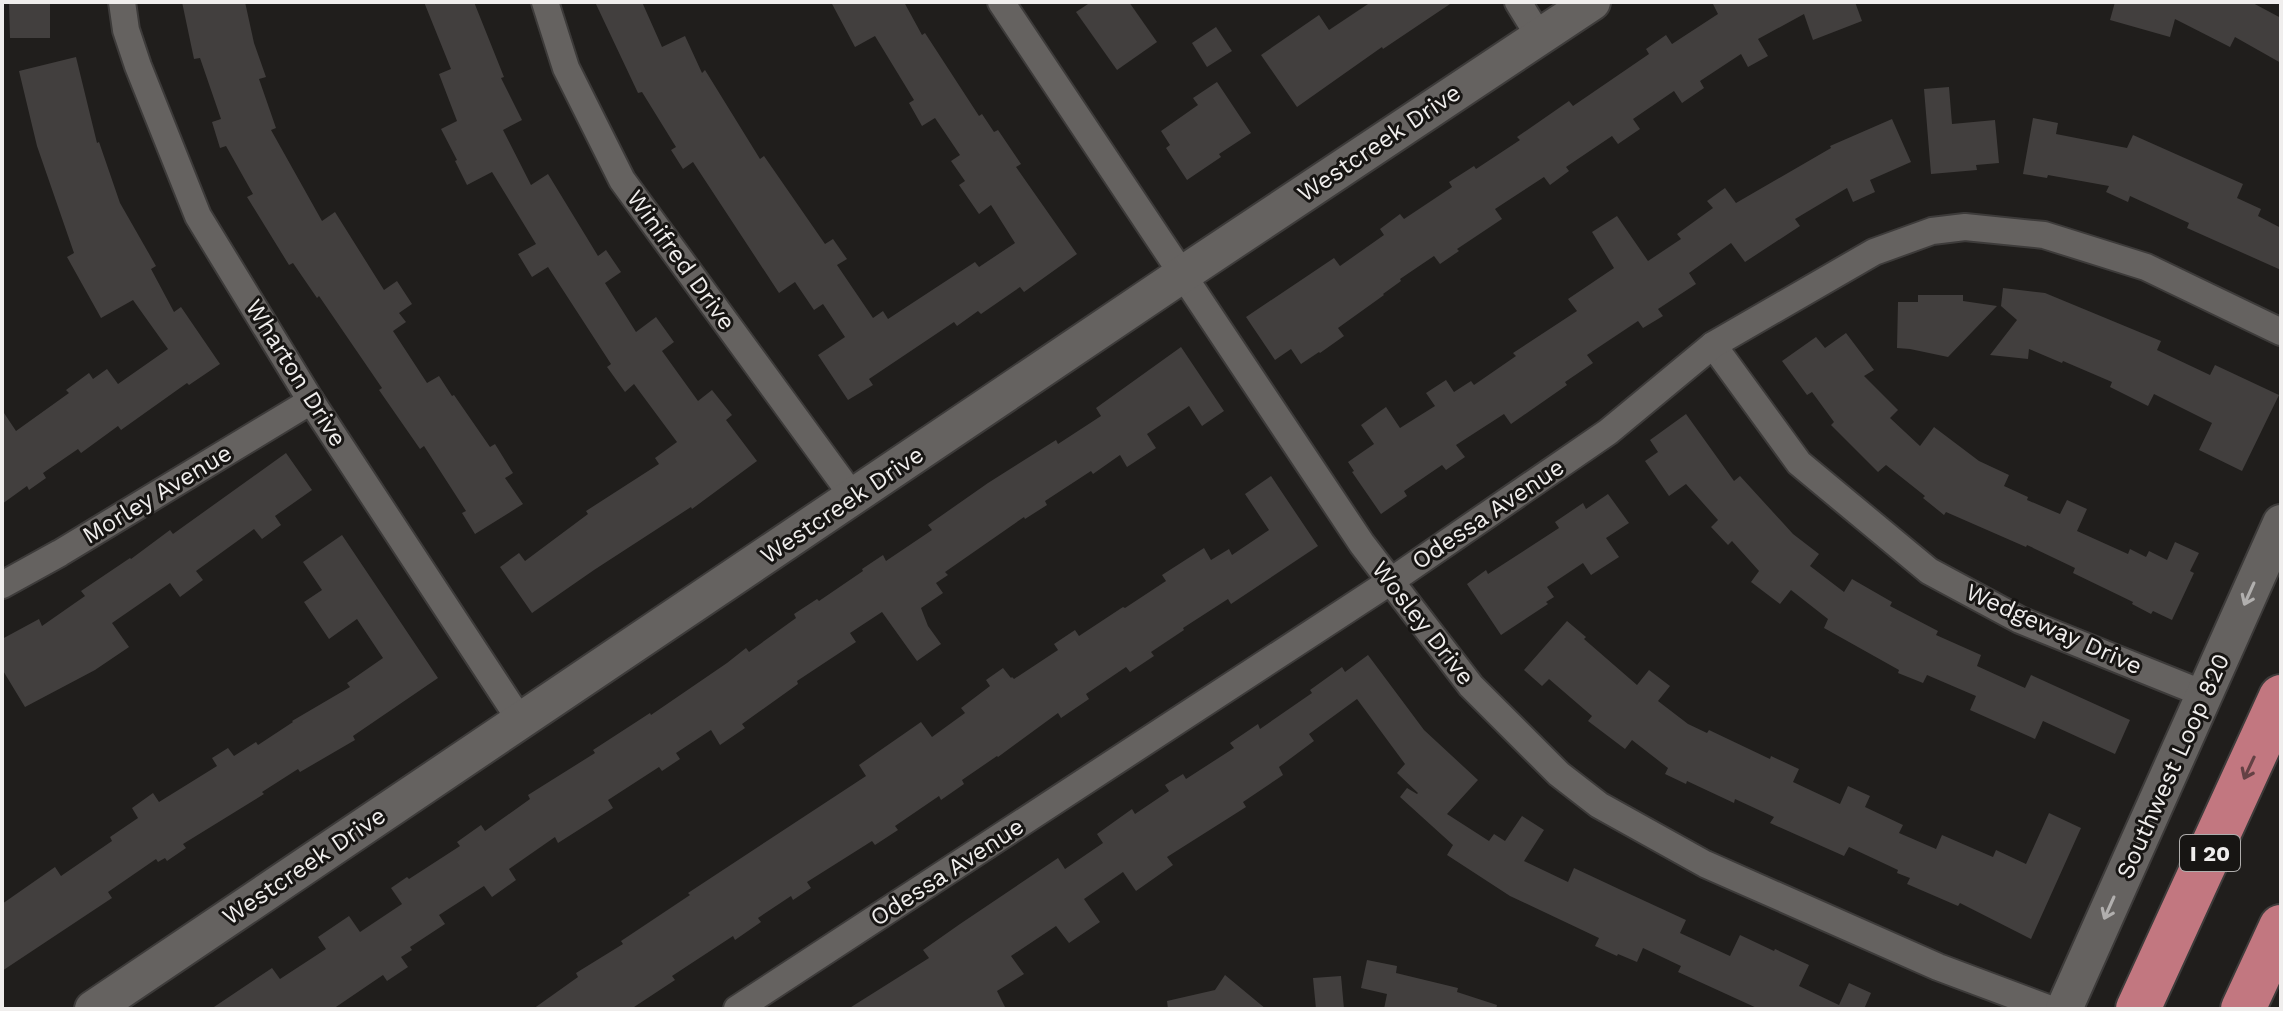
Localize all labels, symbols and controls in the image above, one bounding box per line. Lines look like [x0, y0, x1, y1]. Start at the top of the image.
street label: Westcreek Drive [1292, 78, 1466, 208]
street label: Winifred Drive [621, 185, 741, 335]
street label: Wharton Drive [240, 294, 352, 452]
street label: Morley Avenue [77, 438, 237, 550]
street label: Westcreek Drive [755, 440, 929, 570]
street label: Odessa Avenue [1407, 453, 1569, 575]
street label: Wosley Drive [1366, 555, 1480, 691]
street label: Wedgeway Drive [1962, 578, 2146, 680]
one-way arrow [2241, 582, 2256, 606]
street label: Southwest Loop 820 [2111, 649, 2235, 883]
one-way arrow [2240, 755, 2255, 780]
street label: Westcreek Drive [217, 801, 391, 931]
street label: Odessa Avenue [865, 812, 1029, 932]
road number: I 20 [2180, 835, 2240, 871]
one-way arrow [2101, 896, 2116, 920]

